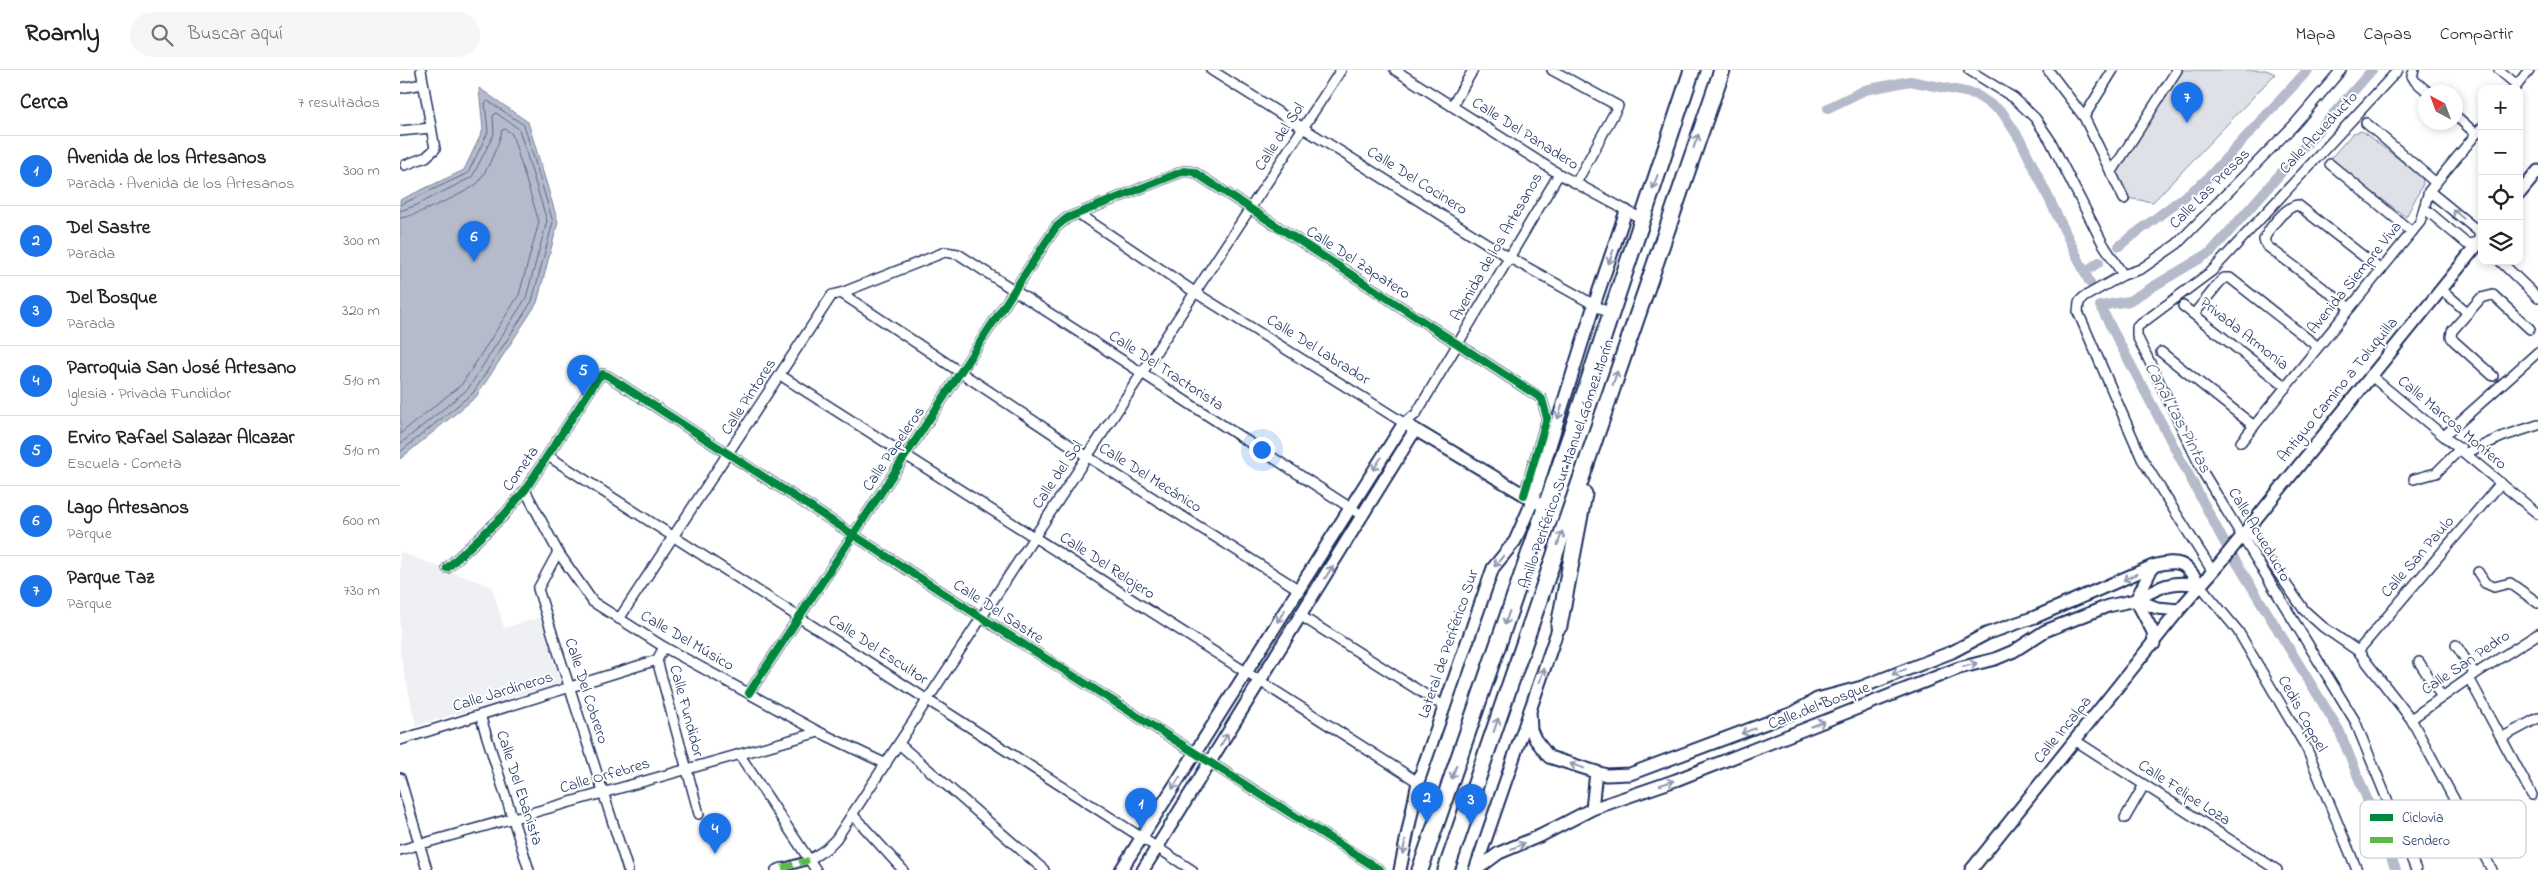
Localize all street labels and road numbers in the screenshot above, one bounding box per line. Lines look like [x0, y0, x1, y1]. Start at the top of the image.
street label: Calle Acueducto [2274, 86, 2364, 180]
street label: Calle Del Panadero [1467, 91, 1583, 177]
street label: Calle del Sol [1249, 98, 1311, 176]
street label: Calle Del Cocinero [1362, 140, 1472, 222]
street label: Calle Las Presas [2164, 143, 2256, 235]
street label: Avenida de los Artesanos [1445, 168, 1549, 326]
street label: Avenida Siempre Viva [2302, 216, 2408, 340]
street label: Calle Del Zapatero [1301, 220, 1415, 306]
street label: Privada Armonía [2194, 291, 2294, 377]
street label: Calle Del Labrador [1261, 308, 1375, 392]
street label: Antiguo Camino a Toluquilla [2272, 312, 2404, 468]
street label: Calle Del Tractorista [1104, 325, 1228, 417]
street label: Anillo Periférico Sur Manuel Gómez Morín [1513, 336, 1621, 592]
street label: Calle Pintores [715, 354, 783, 440]
street label: Calle Marcos Montero [2392, 370, 2512, 476]
street label: Calle Papeleros [857, 402, 931, 496]
street label: Calle del Sol [1026, 436, 1090, 514]
street label: Calle Del Mecánico [1094, 437, 1206, 519]
street label: Cometa [497, 441, 545, 497]
street label: Calle Acueducto [2221, 483, 2297, 587]
street label: Calle San Paulo [2376, 511, 2460, 603]
street label: Calle Del Relojero [1054, 526, 1160, 606]
street label: Lateral de Periférico Sur [1412, 566, 1486, 722]
street label: Calle Del Sastre [948, 574, 1049, 651]
street label: Calle Del Músico [636, 604, 738, 678]
street label: Calle Del Escultor [823, 609, 933, 691]
street label: Calle San Pedro [2417, 624, 2515, 702]
street label: Calle Del Cobrero [558, 635, 614, 747]
street label: Calle Fundidor [662, 662, 710, 760]
street label: Calle Jardineros [450, 665, 556, 719]
street label: Cedis Coppel [2271, 671, 2333, 757]
street label: Calle del Bosque [1765, 675, 1874, 736]
street label: Calle Incalpa [2028, 691, 2098, 769]
street label: Calle Del Ebanista [489, 728, 549, 848]
street label: Calle Orfebres [557, 752, 653, 800]
street label: Calle Felipe Loza [2133, 754, 2235, 832]

